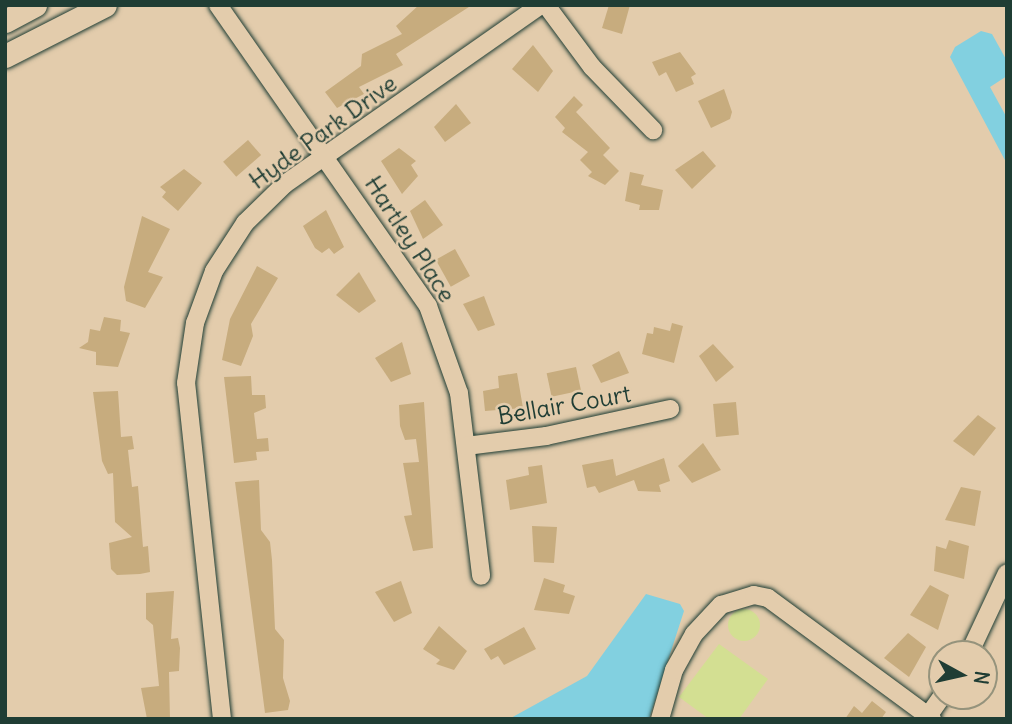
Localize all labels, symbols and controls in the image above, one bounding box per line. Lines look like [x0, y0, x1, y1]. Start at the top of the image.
street label: Hyde Park Drive [244, 69, 402, 195]
street label: Hartley Place [359, 171, 461, 307]
street label: Bellair Court [495, 379, 633, 431]
north arrow [928, 640, 998, 710]
text: N [969, 669, 995, 686]

